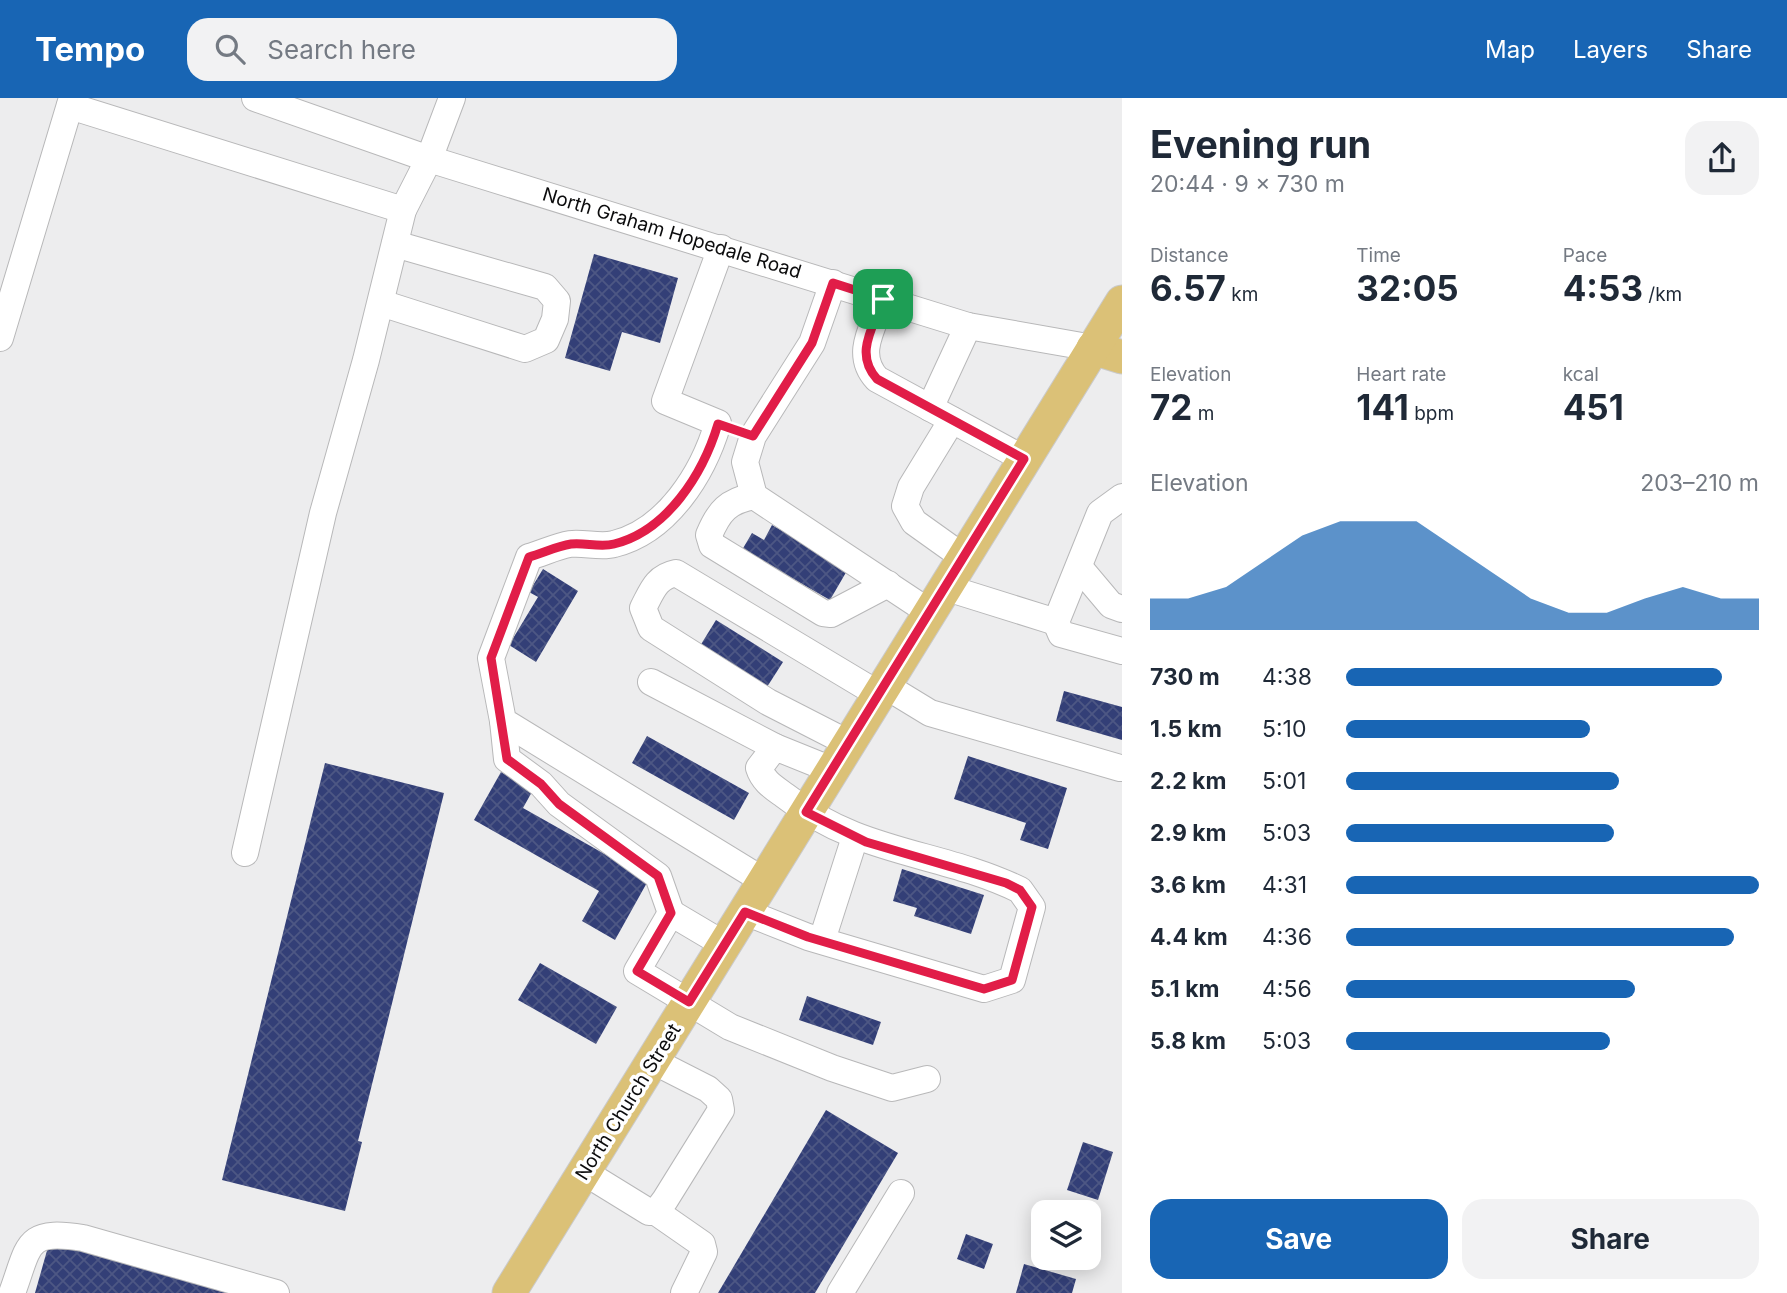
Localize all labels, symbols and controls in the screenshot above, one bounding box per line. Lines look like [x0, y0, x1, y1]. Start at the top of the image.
search box [187, 18, 677, 81]
text: Tempo [35, 29, 145, 69]
icon: search [211, 30, 249, 68]
text: Search here [267, 34, 416, 65]
text: Map [1485, 35, 1535, 64]
text: Layers [1573, 35, 1648, 64]
text: Share [1686, 35, 1752, 64]
text: Evening run [1150, 121, 1371, 167]
button: share [1685, 121, 1759, 195]
text: 20:44 · 9 × 730 m [1150, 170, 1345, 198]
street label: North Graham Hopedale Road [540, 183, 804, 283]
text: Distance [1150, 244, 1228, 267]
text: Time [1356, 244, 1401, 267]
text: Pace [1563, 244, 1607, 267]
text: 6.57 [1150, 267, 1226, 309]
text: 32:05 [1356, 267, 1459, 309]
text: 4:53 [1563, 267, 1643, 309]
pin [853, 269, 913, 329]
icon: arrive [864, 280, 902, 318]
text: km [1226, 283, 1258, 306]
text: /km [1643, 283, 1682, 306]
text: Elevation [1150, 363, 1231, 386]
text: Heart rate [1356, 363, 1446, 386]
text: kcal [1563, 363, 1599, 386]
text: 72 [1150, 386, 1192, 428]
text: 141 [1356, 386, 1409, 428]
text: 451 [1563, 386, 1624, 428]
text: m [1192, 402, 1214, 425]
text: bpm [1409, 402, 1454, 425]
text: Elevation [1150, 469, 1249, 497]
text: 203–210 m [1640, 469, 1759, 497]
text: 730 m [1150, 663, 1220, 691]
text: 4:38 [1262, 663, 1312, 691]
text: 1.5 km [1150, 715, 1222, 743]
text: 5:10 [1262, 715, 1306, 743]
text: 2.2 km [1150, 767, 1226, 795]
text: 5:01 [1262, 767, 1306, 795]
text: 2.9 km [1150, 819, 1227, 847]
text: 5:03 [1262, 819, 1311, 847]
text: 3.6 km [1150, 871, 1226, 899]
text: 4:31 [1262, 871, 1307, 899]
text: 4.4 km [1150, 923, 1228, 951]
text: 4:36 [1262, 923, 1312, 951]
text: 5.1 km [1150, 975, 1219, 1003]
text: 4:56 [1262, 975, 1312, 1003]
street label: North Church Street [571, 1020, 685, 1184]
text: 5.8 km [1150, 1027, 1226, 1055]
text: 5:03 [1262, 1027, 1311, 1055]
button: Save [1150, 1199, 1448, 1279]
button: Share [1462, 1199, 1759, 1279]
map controls [1031, 1200, 1101, 1270]
button: layers [1031, 1200, 1101, 1270]

